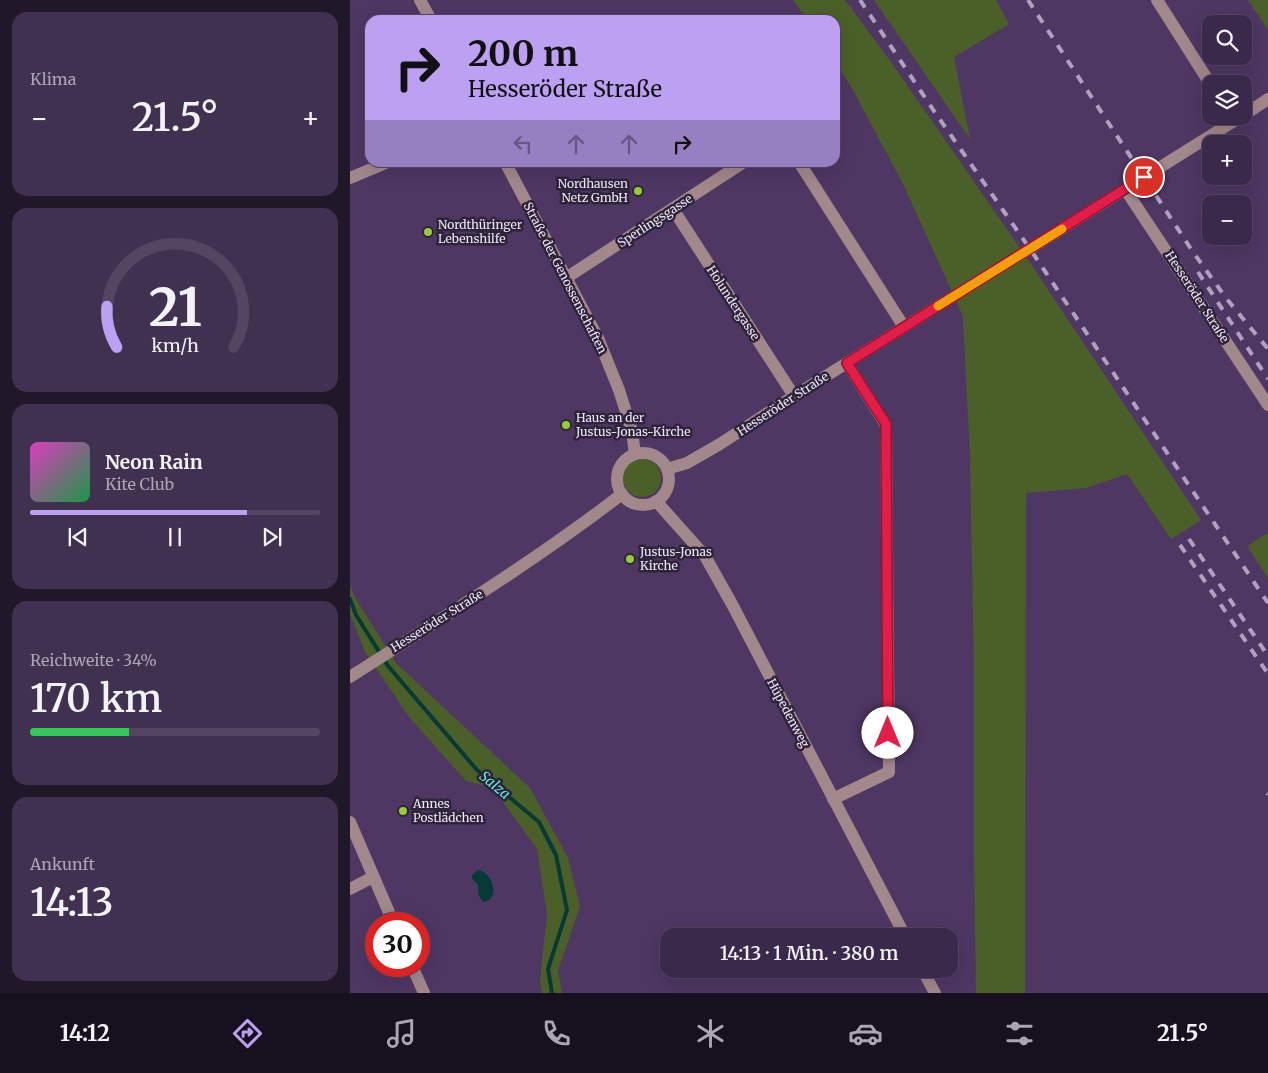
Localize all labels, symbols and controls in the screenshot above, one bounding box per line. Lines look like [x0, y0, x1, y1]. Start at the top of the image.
map controls [1202, 15, 1252, 245]
button: search [1202, 15, 1252, 65]
text: 200 m [468, 32, 578, 76]
icon: right [385, 35, 450, 100]
text: Klima [30, 69, 76, 89]
text: Hesseröder Straße [468, 75, 662, 103]
button: layers [1202, 75, 1252, 125]
text: 21.5° [132, 94, 218, 141]
text: − [30, 100, 49, 136]
text: + [301, 100, 320, 136]
icon: left [509, 130, 537, 158]
icon: ahead [562, 130, 590, 158]
icon: ahead [615, 130, 643, 158]
icon: right [668, 130, 696, 158]
button: + [1202, 135, 1252, 185]
pin [1123, 156, 1165, 198]
icon: arrive [1130, 163, 1158, 191]
place label: Nordhausen Netz GmbH [558, 176, 628, 205]
marker: Nordhausen Netz GmbH [632, 185, 644, 197]
street label: Sperlingsgasse [614, 191, 695, 250]
button: − [1202, 195, 1252, 245]
street label: Straße der Genossenschaften [521, 199, 610, 356]
place label: Nordthüringer Lebenshilfe [438, 217, 523, 246]
marker: Nordthüringer Lebenshilfe [422, 226, 434, 238]
street label: Hesseröder Straße [1162, 248, 1233, 345]
street label: Holundergasse [704, 263, 763, 343]
text: 21 [148, 275, 202, 340]
text: km/h [151, 334, 199, 357]
street label: Hesseröder Straße [734, 368, 831, 439]
place label: Haus an der Justus-Jonas-Kirche [575, 410, 691, 439]
marker: Haus an der Justus-Jonas-Kirche [560, 419, 572, 431]
text: Neon Rain [105, 450, 203, 474]
text: Kite Club [105, 474, 174, 494]
icon: previous [64, 523, 92, 551]
icon: pause [161, 523, 189, 551]
icon: next [258, 523, 286, 551]
place label: Justus-Jonas Kirche [639, 544, 712, 573]
marker: Justus-Jonas Kirche [624, 553, 636, 565]
street label: Hesseröder Straße [388, 586, 486, 655]
text: Reichweite · 34% [30, 650, 157, 670]
text: 170 km [30, 675, 162, 722]
street label: Hüpedenweg [764, 676, 813, 750]
position arrow [861, 706, 913, 758]
water label: Salza [476, 767, 514, 803]
place label: Annes Postlädchen [412, 796, 484, 825]
marker: Annes Postlädchen [397, 805, 409, 817]
text: Ankunft [30, 854, 95, 874]
text: 14:13 [30, 879, 114, 926]
speed limit sign: 30 [365, 912, 430, 977]
text: 14:13 · 1 Min. · 380 m [720, 941, 898, 965]
icon: directions [230, 1016, 265, 1051]
icon: music [384, 1016, 419, 1051]
icon: phone [539, 1016, 574, 1051]
icon: climate [693, 1016, 728, 1051]
icon: car [848, 1016, 883, 1051]
icon: filters [1002, 1016, 1037, 1051]
text: 14:12 [60, 1019, 110, 1047]
text: 21.5° [1157, 1019, 1208, 1047]

